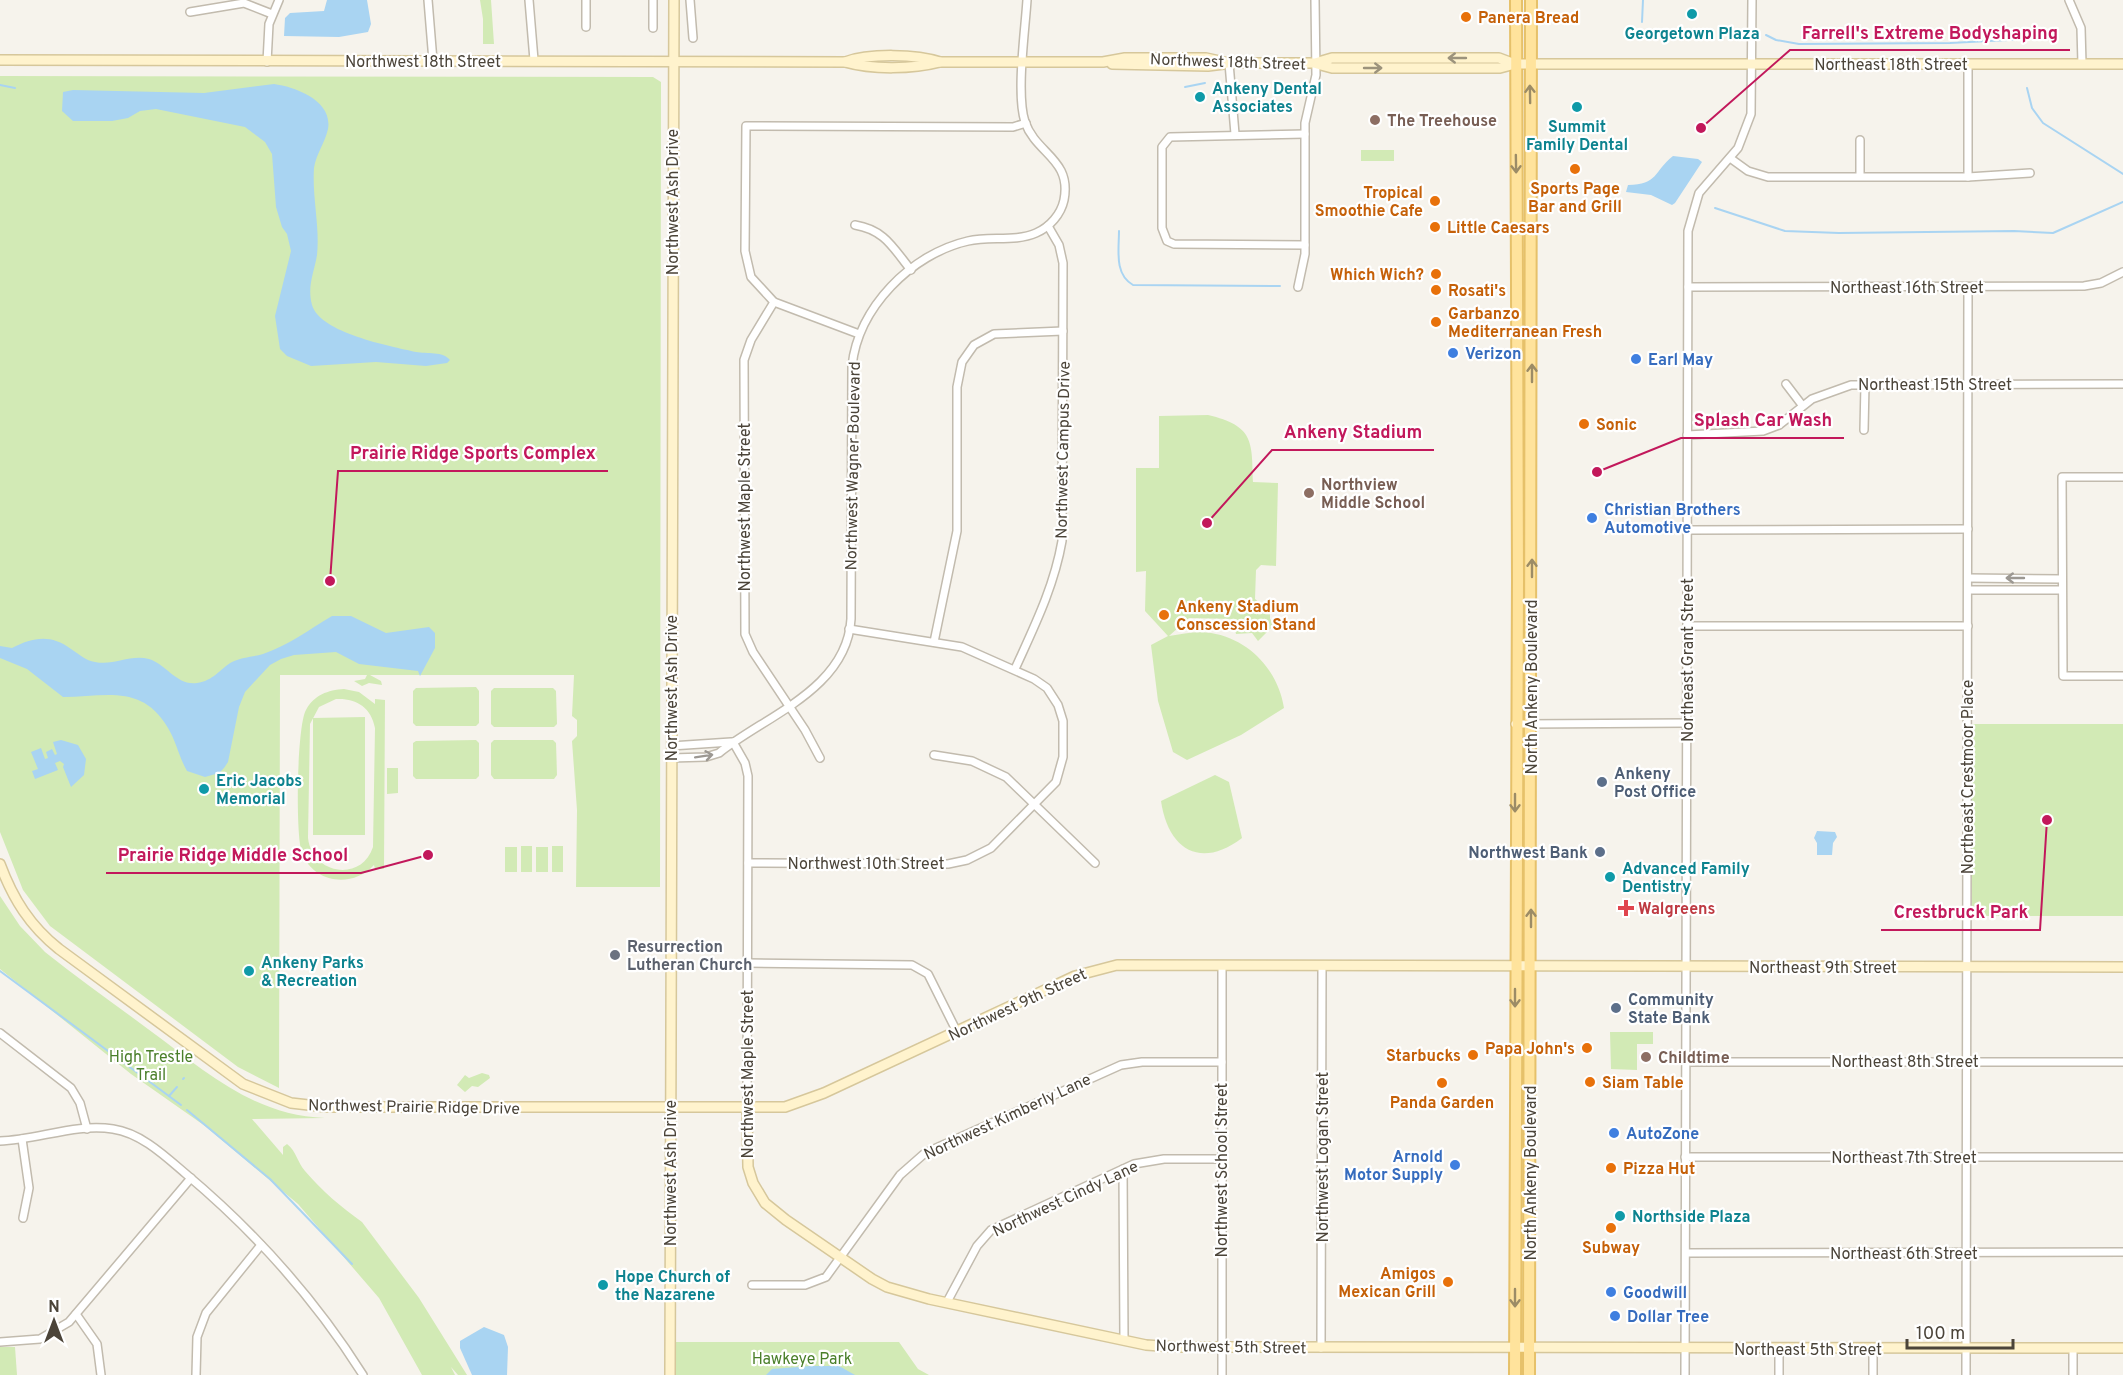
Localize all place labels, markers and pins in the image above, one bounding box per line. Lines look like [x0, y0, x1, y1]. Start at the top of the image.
marker: Georgetown Plaza [1685, 7, 1699, 21]
place label: Panera Bread [1478, 9, 1579, 29]
marker: Panera Bread [1459, 10, 1473, 24]
callout: Farrell's Extreme Bodyshaping [1790, 14, 2070, 50]
place label: Georgetown Plaza [1624, 25, 1760, 45]
place label: Ankeny Dental Associates [1212, 80, 1322, 118]
marker: Ankeny Dental Associates [1193, 90, 1207, 104]
marker: Summit Family Dental [1570, 100, 1584, 114]
place label: The Treehouse [1387, 112, 1497, 132]
marker: The Treehouse [1368, 113, 1382, 127]
place label: Summit Family Dental [1526, 118, 1628, 156]
marker: Sports Page Bar and Grill [1568, 162, 1582, 176]
place label: Sports Page Bar and Grill [1528, 180, 1622, 218]
place label: Tropical Smoothie Cafe [1315, 184, 1423, 222]
marker: Tropical Smoothie Cafe [1428, 194, 1442, 208]
place label: Little Caesars [1447, 219, 1550, 239]
marker: Little Caesars [1428, 220, 1442, 234]
place label: Which Wich? [1330, 266, 1424, 286]
marker: Which Wich? [1429, 267, 1443, 281]
place label: Rosati's [1448, 282, 1506, 302]
marker: Rosati's [1429, 283, 1443, 297]
place label: Garbanzo Mediterranean Fresh [1448, 305, 1602, 343]
marker: Garbanzo Mediterranean Fresh [1429, 315, 1443, 329]
place label: Verizon [1465, 345, 1521, 365]
marker: Verizon [1446, 346, 1460, 360]
place label: Earl May [1648, 351, 1713, 371]
marker: Earl May [1629, 352, 1643, 366]
callout: Splash Car Wash [1681, 402, 1844, 438]
callout: Ankeny Stadium [1272, 414, 1434, 450]
place label: Sonic [1596, 416, 1637, 436]
marker: Sonic [1577, 417, 1591, 431]
callout: Prairie Ridge Sports Complex [338, 435, 608, 471]
place label: Northview Middle School [1321, 476, 1425, 514]
marker: Northview Middle School [1302, 486, 1316, 500]
place label: Christian Brothers Automotive [1604, 501, 1741, 539]
marker: Christian Brothers Automotive [1585, 511, 1599, 525]
place label: Ankeny Stadium Conscession Stand [1176, 598, 1316, 636]
marker: Ankeny Stadium Conscession Stand [1157, 608, 1171, 622]
place label: Ankeny Post Office [1614, 765, 1696, 803]
place label: Eric Jacobs Memorial [216, 772, 302, 810]
marker: Ankeny Post Office [1595, 775, 1609, 789]
marker: Eric Jacobs Memorial [197, 782, 211, 796]
callout: Prairie Ridge Middle School [106, 837, 361, 873]
place label: Northwest Bank [1468, 844, 1588, 864]
marker: Northwest Bank [1593, 845, 1607, 859]
place label: Advanced Family Dentistry [1622, 860, 1750, 898]
marker: Advanced Family Dentistry [1603, 870, 1617, 884]
callout: Crestbruck Park [1881, 894, 2040, 930]
place label: Walgreens [1638, 900, 1716, 920]
marker: Walgreens [1619, 901, 1633, 915]
place label: Resurrection Lutheran Church [627, 938, 753, 976]
marker: Resurrection Lutheran Church [608, 948, 622, 962]
place label: Ankeny Parks & Recreation [261, 954, 364, 992]
marker: Ankeny Parks & Recreation [242, 964, 256, 978]
place label: Community State Bank [1628, 991, 1714, 1029]
marker: Community State Bank [1609, 1001, 1623, 1015]
place label: Papa John's [1485, 1040, 1575, 1060]
marker: Papa John's [1580, 1041, 1594, 1055]
place label: Starbucks [1386, 1047, 1461, 1067]
marker: Starbucks [1466, 1048, 1480, 1062]
place label: Childtime [1658, 1049, 1730, 1069]
marker: Childtime [1639, 1050, 1653, 1064]
place label: Siam Table [1602, 1074, 1684, 1094]
marker: Siam Table [1583, 1075, 1597, 1089]
marker: Panda Garden [1435, 1076, 1449, 1090]
place label: Panda Garden [1390, 1094, 1494, 1114]
place label: AutoZone [1626, 1125, 1699, 1145]
marker: AutoZone [1607, 1126, 1621, 1140]
place label: Arnold Motor Supply [1344, 1148, 1443, 1186]
marker: Arnold Motor Supply [1448, 1158, 1462, 1172]
place label: Pizza Hut [1623, 1160, 1695, 1180]
marker: Pizza Hut [1604, 1161, 1618, 1175]
place label: Northside Plaza [1632, 1208, 1751, 1228]
marker: Northside Plaza [1613, 1209, 1627, 1223]
marker: Subway [1604, 1221, 1618, 1235]
place label: Subway [1582, 1239, 1640, 1259]
place label: Amigos Mexican Grill [1338, 1265, 1436, 1303]
place label: Hope Church of the Nazarene [615, 1268, 730, 1306]
marker: Amigos Mexican Grill [1441, 1275, 1455, 1289]
marker: Hope Church of the Nazarene [596, 1278, 610, 1292]
place label: Goodwill [1623, 1284, 1687, 1304]
marker: Goodwill [1604, 1285, 1618, 1299]
place label: Dollar Tree [1627, 1308, 1709, 1328]
marker: Dollar Tree [1608, 1309, 1622, 1323]

